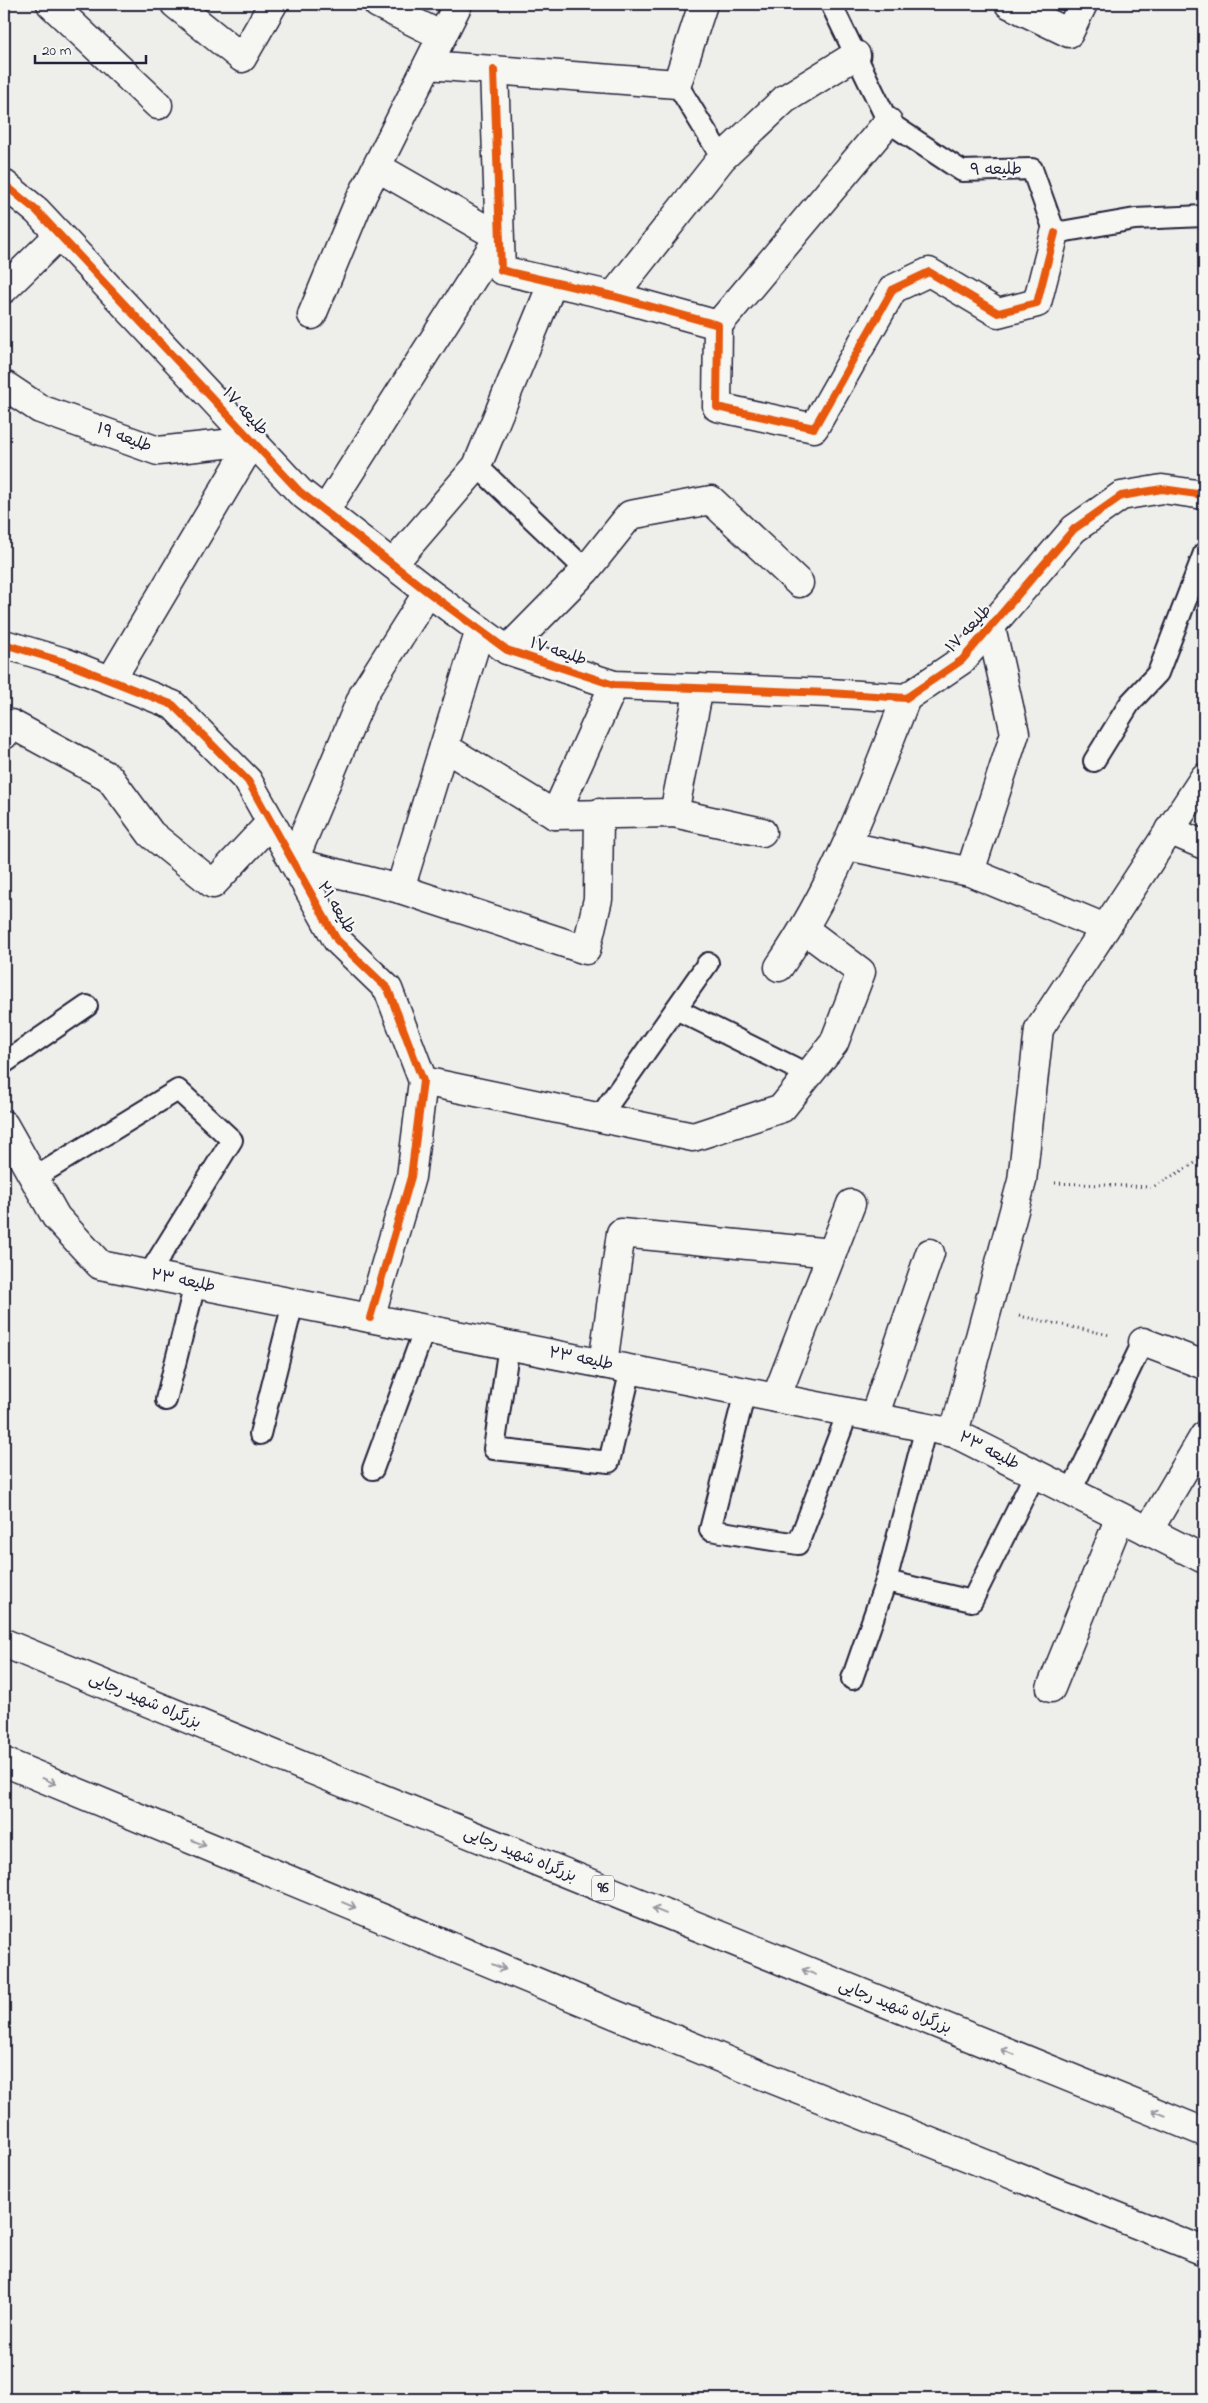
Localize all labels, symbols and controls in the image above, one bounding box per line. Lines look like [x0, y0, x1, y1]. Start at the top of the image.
scale bar [35, 32, 146, 64]
text: 20 m [42, 40, 72, 62]
street label: طلیعه ۹ [970, 158, 1022, 182]
street label: طلیعه ۱۷ [216, 382, 274, 442]
street label: طلیعه ۱۹ [93, 417, 155, 459]
street label: طلیعه ۱۷ [940, 599, 998, 659]
street label: طلیعه ۱۷ [526, 632, 590, 672]
street label: طلیعه ۲۱ [310, 877, 362, 939]
street label: طلیعه ۲۳ [149, 1263, 217, 1299]
street label: طلیعه ۲۳ [547, 1341, 615, 1377]
street label: طلیعه ۲۳ [954, 1425, 1024, 1477]
street label: بزرگراه شهید رجایی [85, 1667, 205, 1735]
one-way arrow [41, 1776, 56, 1786]
street label: بزرگراه شهید رجایی [460, 1821, 580, 1889]
one-way arrow [191, 1839, 206, 1849]
road number: 96 [592, 1876, 614, 1900]
one-way arrow [341, 1901, 356, 1910]
one-way arrow [651, 1905, 666, 1914]
one-way arrow [491, 1963, 506, 1972]
one-way arrow [802, 1966, 817, 1976]
street label: بزرگراه شهید رجایی [835, 1973, 955, 2041]
one-way arrow [1001, 2047, 1016, 2056]
one-way arrow [1152, 2108, 1167, 2118]

